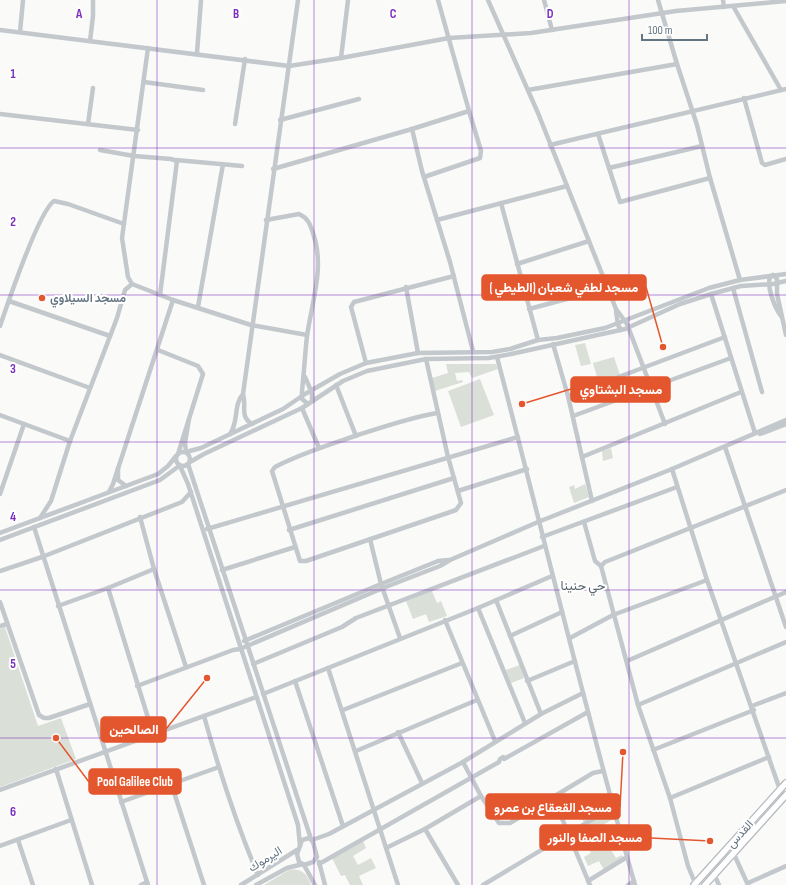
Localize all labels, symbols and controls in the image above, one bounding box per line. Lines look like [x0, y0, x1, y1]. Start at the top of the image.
text: A [75, 6, 83, 22]
text: B [233, 6, 239, 22]
text: C [390, 6, 397, 22]
text: D [547, 6, 554, 22]
scale bar [642, 16, 707, 42]
text: 100 m [648, 23, 673, 38]
text: 1 [10, 66, 16, 82]
text: 2 [10, 214, 16, 230]
callout: مسجد لطفي شعبان (الطيطي ) [482, 275, 646, 300]
text: مسجد لطفي شعبان (الطيطي ) [490, 280, 638, 298]
place label: مسجد السيلاوي [50, 291, 126, 308]
marker: مسجد السيلاوي [37, 293, 47, 303]
text: 3 [10, 361, 16, 377]
callout: مسجد البشتاوي [571, 377, 670, 402]
text: مسجد البشتاوي [580, 382, 662, 400]
text: 4 [10, 509, 16, 525]
district label: حي حنينا [561, 578, 606, 596]
text: 5 [10, 656, 16, 672]
callout: الصالحين [101, 717, 166, 742]
text: الصالحين [109, 722, 159, 738]
callout: Pool Galilee Club [89, 769, 181, 794]
text: Pool Galilee Club [97, 774, 173, 790]
callout: مسجد القعقاع بن عمرو [486, 794, 620, 819]
text: مسجد القعقاع بن عمرو [494, 800, 612, 816]
text: 6 [10, 804, 16, 820]
street label: القدس [724, 817, 757, 852]
callout: مسجد الصفا والنور [540, 825, 651, 850]
text: مسجد الصفا والنور [547, 830, 642, 846]
street label: اليرموك [246, 843, 285, 876]

